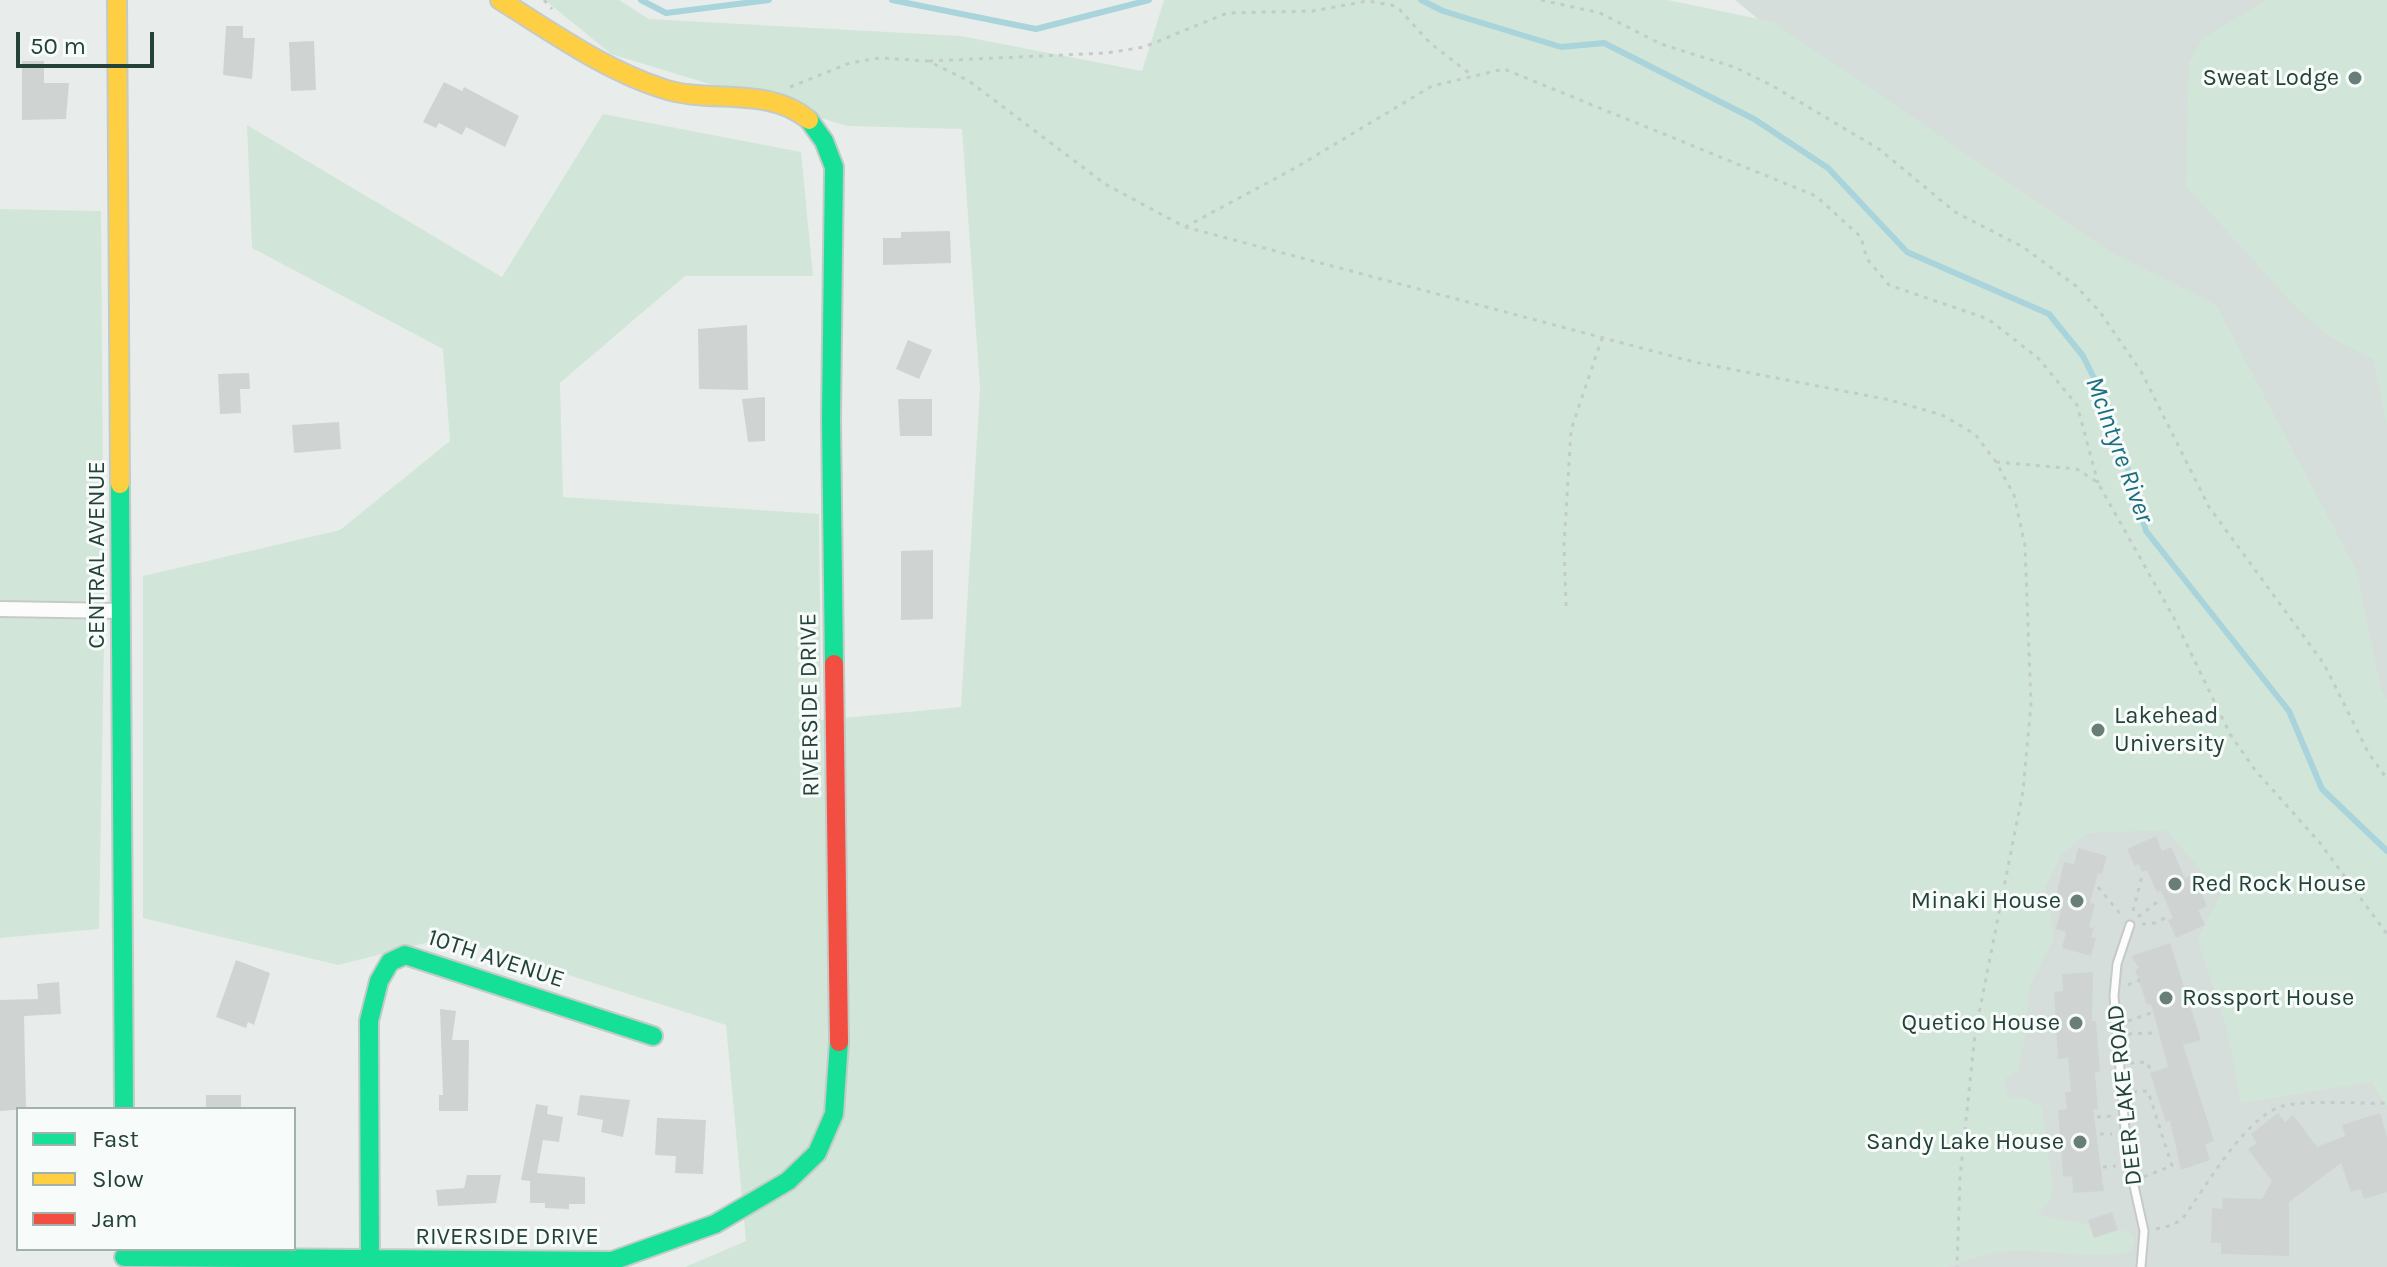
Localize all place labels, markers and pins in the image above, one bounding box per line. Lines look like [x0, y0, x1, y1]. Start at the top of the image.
place label: Sweat Lodge [2202, 64, 2339, 92]
marker: Sweat Lodge [2346, 69, 2364, 87]
place label: Lakehead University [2114, 702, 2224, 758]
marker: Lakehead University [2089, 721, 2107, 739]
place label: Red Rock House [2191, 870, 2366, 898]
marker: Red Rock House [2166, 875, 2184, 893]
place label: Minaki House [1911, 887, 2061, 915]
marker: Minaki House [2068, 892, 2086, 910]
place label: Rossport House [2182, 984, 2354, 1012]
marker: Rossport House [2157, 989, 2175, 1007]
place label: Quetico House [1902, 1009, 2060, 1037]
marker: Quetico House [2067, 1014, 2085, 1032]
place label: Sandy Lake House [1866, 1128, 2064, 1156]
marker: Sandy Lake House [2071, 1133, 2089, 1151]

